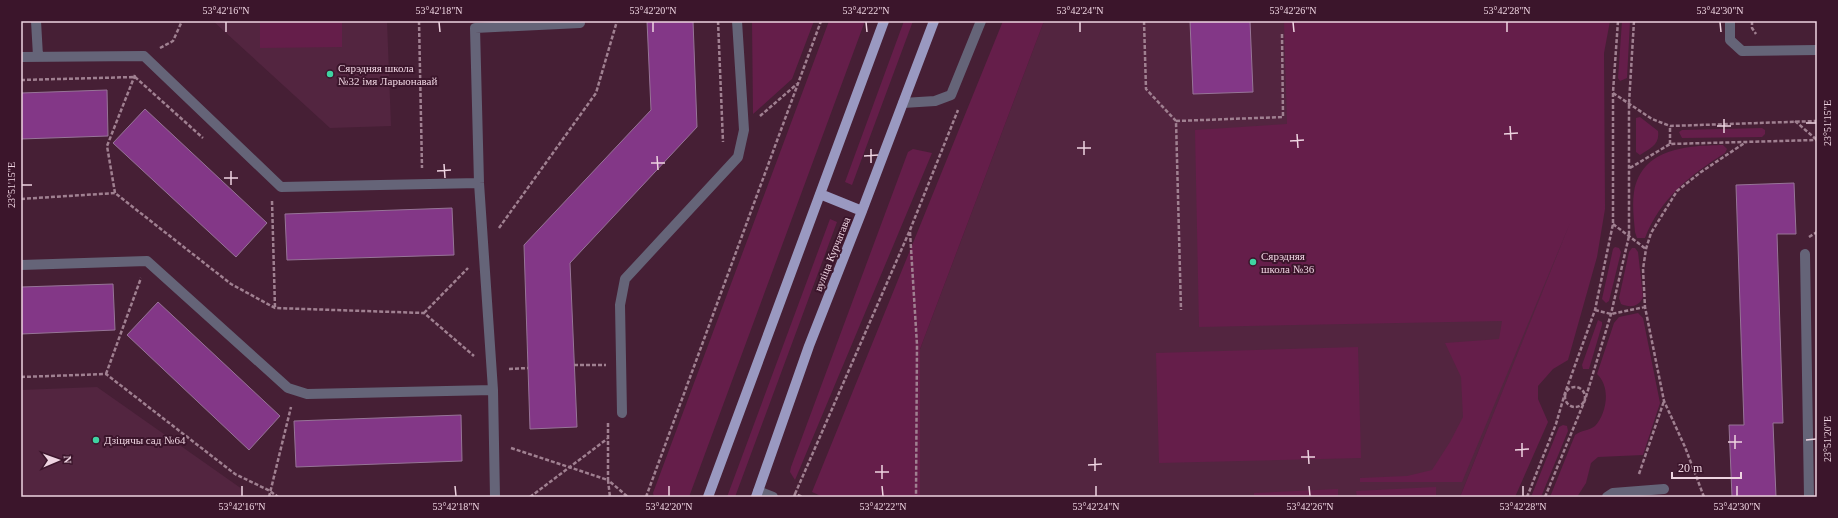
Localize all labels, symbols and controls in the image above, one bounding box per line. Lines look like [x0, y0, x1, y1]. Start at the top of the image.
text: 53°42'16"N [202, 5, 250, 16]
text: 53°42'18"N [415, 5, 463, 16]
text: 53°42'20"N [629, 5, 677, 16]
text: 53°42'22"N [842, 5, 890, 16]
text: 53°42'24"N [1056, 5, 1104, 16]
text: 53°42'26"N [1269, 5, 1317, 16]
text: 53°42'28"N [1483, 5, 1531, 16]
text: 53°42'30"N [1696, 5, 1744, 16]
place label: Сярэдняя школа №32 імя Ларыонавай [338, 62, 438, 87]
marker: Сярэдняя школа №32 імя Ларыонавай [325, 69, 335, 79]
text: 23°51'15"E [1822, 100, 1833, 146]
text: 23°51'15"E [6, 162, 17, 208]
street label: вуліца Курчатава [812, 215, 852, 293]
place label: Сярэдняя школа №36 [1261, 250, 1315, 275]
marker: Сярэдняя школа №36 [1248, 257, 1258, 267]
text: 23°51'20"E [1822, 416, 1833, 462]
place label: Дзіцячы сад №64 [104, 434, 186, 446]
marker: Дзіцячы сад №64 [91, 435, 101, 445]
north arrow [38, 440, 78, 480]
scale bar [1672, 454, 1741, 480]
text: N [62, 455, 74, 464]
text: 20 m [1678, 461, 1703, 475]
text: 53°42'16"N [218, 501, 266, 512]
text: 53°42'18"N [432, 501, 480, 512]
text: 53°42'20"N [645, 501, 693, 512]
text: 53°42'22"N [859, 501, 907, 512]
text: 53°42'24"N [1072, 501, 1120, 512]
text: 53°42'26"N [1286, 501, 1334, 512]
text: 53°42'28"N [1499, 501, 1547, 512]
text: 53°42'30"N [1713, 501, 1761, 512]

